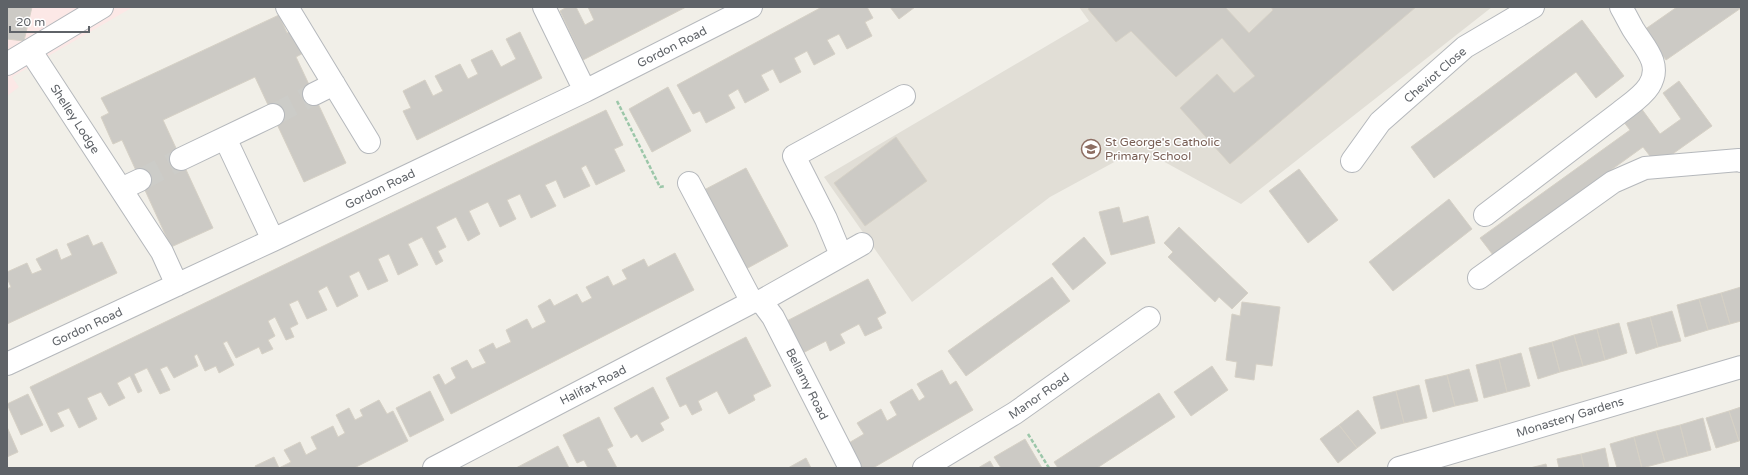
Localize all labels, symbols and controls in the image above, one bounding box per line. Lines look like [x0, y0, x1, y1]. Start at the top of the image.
scale bar [10, 8, 89, 34]
text: 20 m [16, 15, 45, 29]
street label: Gordon Road [635, 23, 709, 71]
street label: Cheviot Close [1401, 44, 1469, 106]
street label: Shelley Lodge [47, 82, 103, 156]
place label: St George's Catholic Primary School [1105, 135, 1220, 163]
school or university icon: St George's Catholic Primary School [1080, 138, 1102, 160]
street label: Gordon Road [343, 166, 417, 212]
street label: Gordon Road [49, 305, 125, 349]
street label: Bellamy Road [783, 346, 831, 422]
street label: Halifax Road [557, 362, 629, 408]
street label: Manor Road [1006, 370, 1072, 422]
street label: Monastery Gardens [1515, 394, 1626, 440]

